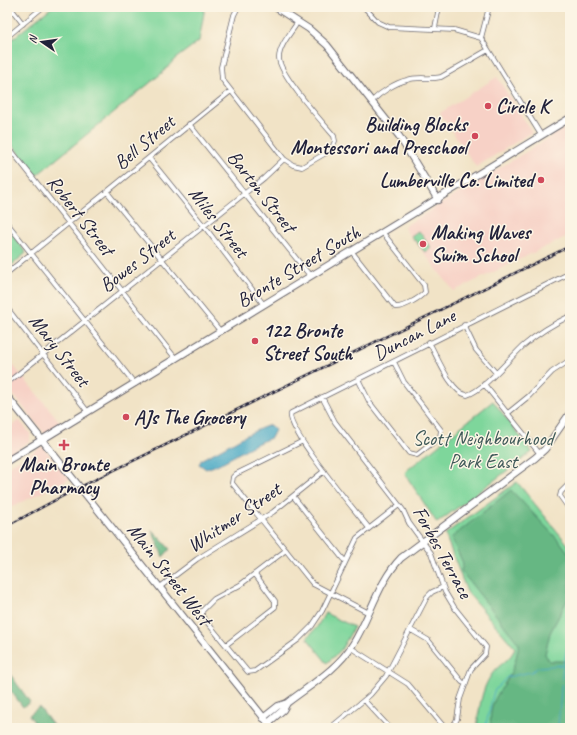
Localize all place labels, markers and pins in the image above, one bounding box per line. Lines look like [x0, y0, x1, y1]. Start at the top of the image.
place label: Circle K [496, 94, 553, 119]
marker: Circle K [483, 101, 493, 111]
place label: Building Blocks Montessori and Preschool [290, 112, 470, 160]
marker: Building Blocks Montessori and Preschool [470, 131, 480, 141]
place label: Lumberville Co. Limited [380, 168, 537, 193]
marker: Lumberville Co. Limited [536, 175, 546, 185]
place label: Making Waves Swim School [431, 220, 532, 268]
marker: Making Waves Swim School [418, 239, 428, 249]
place label: 122 Bronte Street South [263, 318, 353, 366]
marker: 122 Bronte Street South [250, 336, 260, 346]
place label: AJs The Grocery [134, 405, 247, 430]
marker: AJs The Grocery [121, 412, 131, 422]
marker: Main Bronte Pharmacy [59, 440, 69, 450]
place label: Main Bronte Pharmacy [20, 452, 111, 501]

